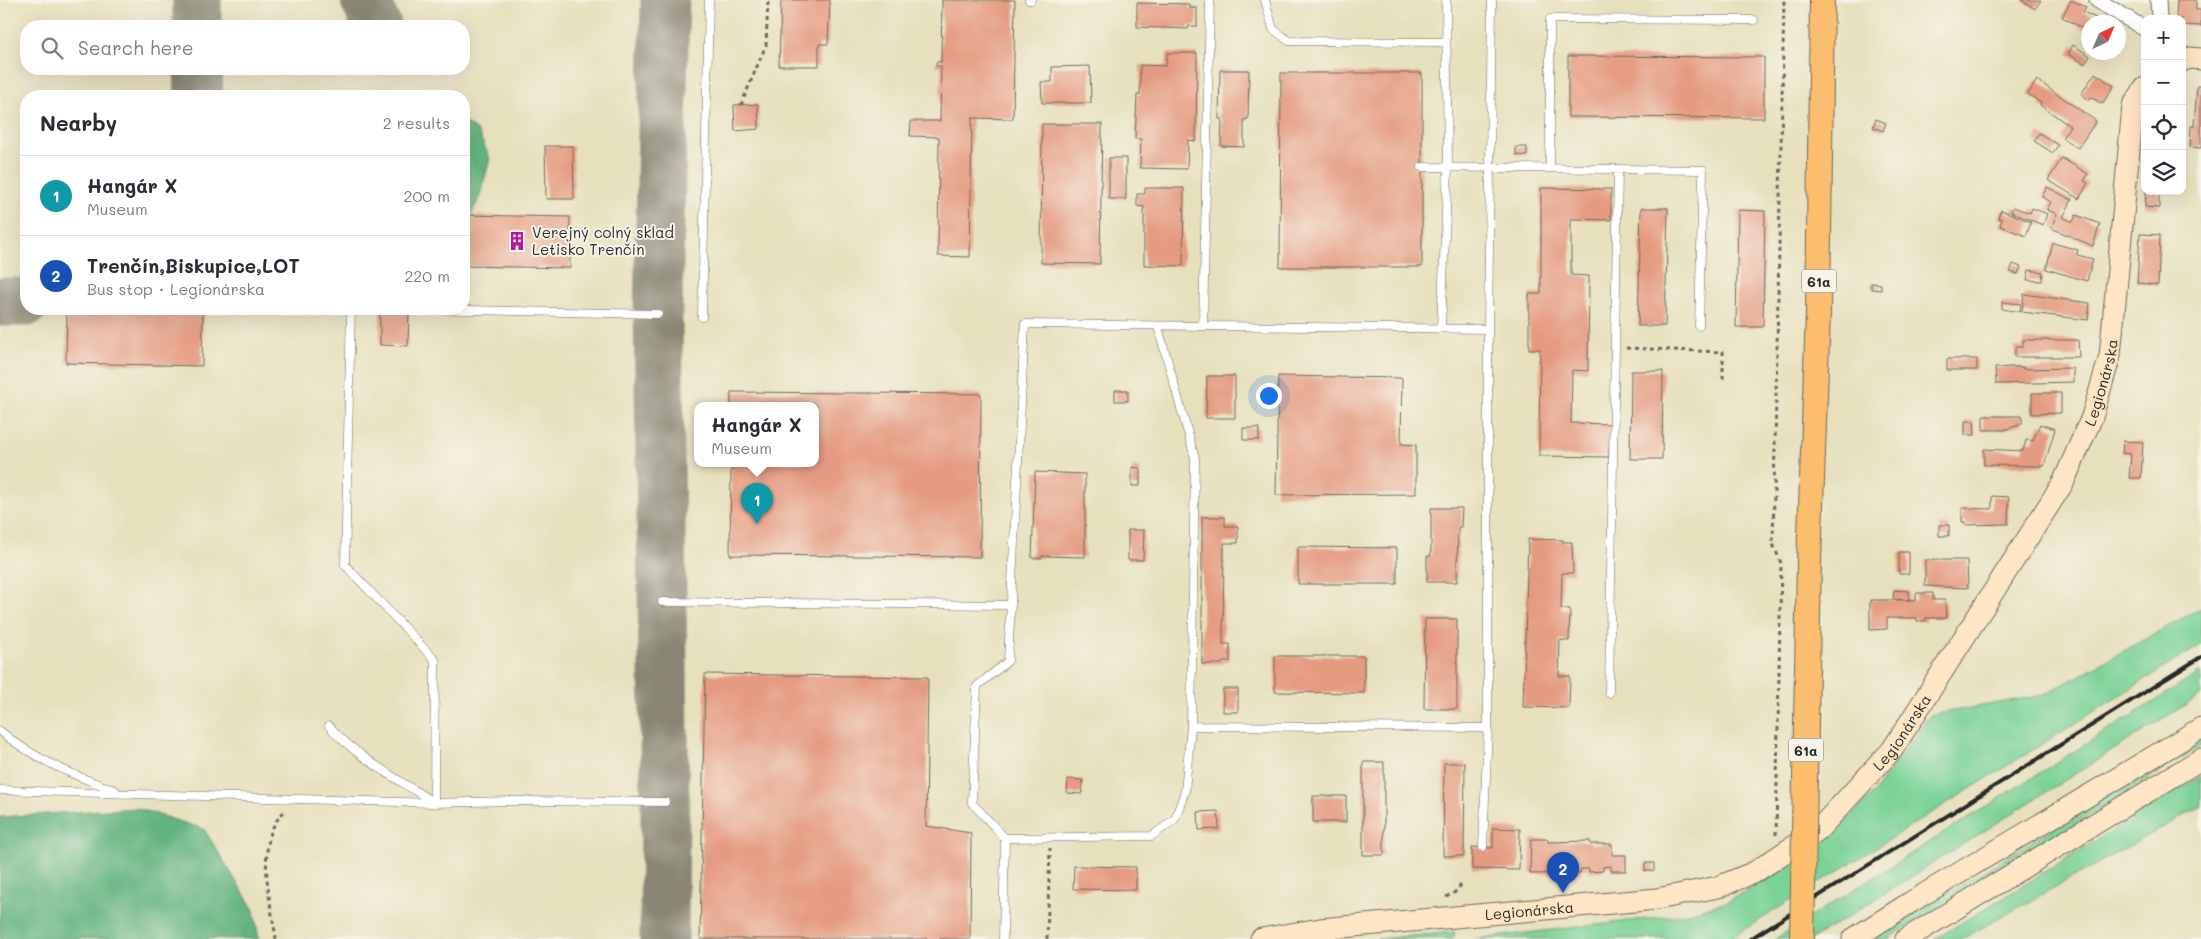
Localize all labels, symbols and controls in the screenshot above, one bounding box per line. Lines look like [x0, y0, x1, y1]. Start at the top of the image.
north arrow [2081, 15, 2126, 60]
map controls [2141, 15, 2186, 195]
button: + [2141, 15, 2186, 60]
search box [20, 20, 470, 75]
icon: search [38, 34, 66, 62]
text: Search here [78, 35, 194, 60]
button: − [2141, 60, 2186, 105]
button: locate [2141, 105, 2186, 150]
text: Nearby [40, 109, 117, 136]
text: 2 results [383, 112, 450, 133]
button: layers [2141, 150, 2186, 195]
text: Hangár X [87, 173, 178, 198]
text: 1 [52, 185, 60, 206]
text: 200 m [403, 185, 450, 206]
text: Museum [87, 198, 148, 219]
place label: Verejný colný sklad Letisko Trenčín [532, 222, 674, 259]
building icon: Verejný colný sklad Letisko Trenčín [506, 230, 528, 252]
text: Trenčín,Biskupice,LOT [87, 253, 300, 278]
text: 2 [52, 265, 60, 286]
text: 220 m [404, 265, 450, 286]
road number: 61a [1802, 270, 1836, 292]
text: Bus stop · Legionárska [87, 278, 265, 299]
street label: Legionárska [2079, 338, 2122, 429]
your location [1256, 383, 1282, 409]
popup [694, 402, 819, 467]
text: Hangár X [711, 412, 802, 437]
text: Museum [711, 437, 772, 458]
pin: 1 [741, 483, 773, 524]
street label: Legionárska [1868, 690, 1935, 775]
road number: 61a [1788, 738, 1824, 762]
pin: 2 [1547, 852, 1579, 893]
street label: Legionárska [1484, 896, 1575, 924]

